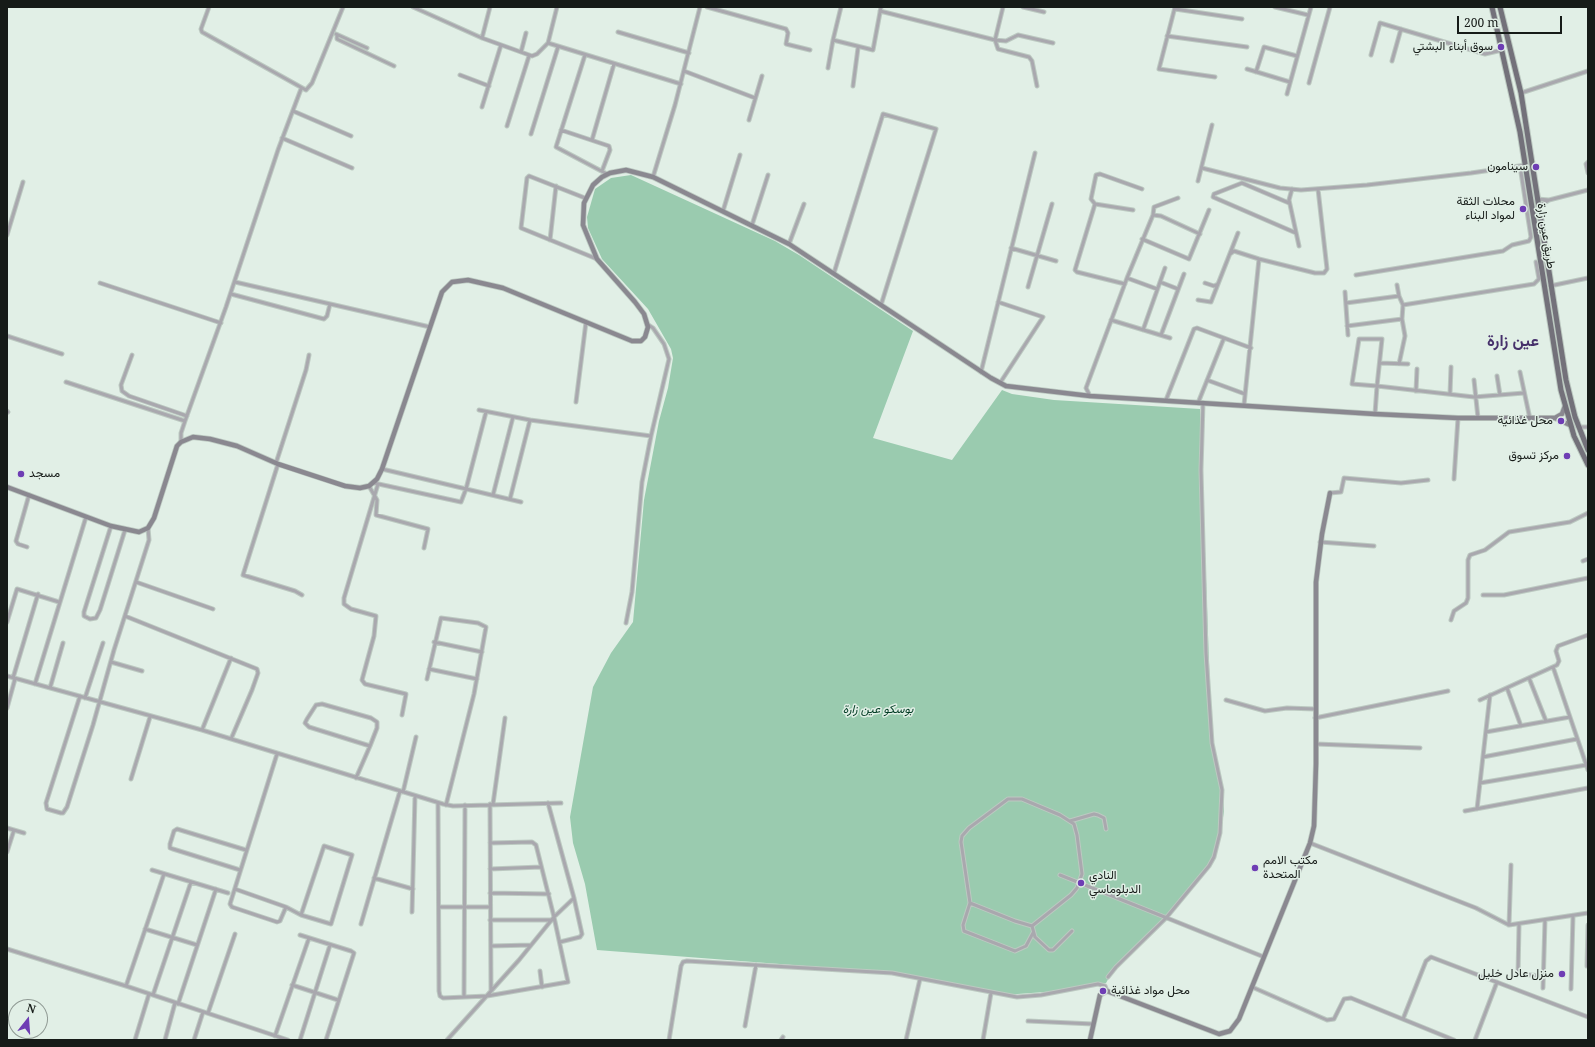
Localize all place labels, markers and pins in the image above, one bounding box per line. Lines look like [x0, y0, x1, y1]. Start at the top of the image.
place label: سوق أبناء البشتي [1413, 40, 1493, 54]
marker: سوق أبناء البشتي [1496, 42, 1506, 52]
place label: سينامون [1487, 160, 1528, 174]
marker: سينامون [1531, 162, 1541, 172]
place label: محلات الثقة لمواد البناء [1457, 195, 1515, 223]
marker: محلات الثقة لمواد البناء [1518, 204, 1528, 214]
place label: محل غذائية [1498, 414, 1553, 428]
marker: محل غذائية [1556, 416, 1566, 426]
place label: مركز تسوق [1509, 449, 1559, 463]
marker: مركز تسوق [1562, 451, 1572, 461]
place label: مسجد [29, 467, 60, 481]
marker: مسجد [16, 469, 26, 479]
place label: مكتب الامم المتحدة [1263, 854, 1318, 882]
marker: مكتب الامم المتحدة [1250, 863, 1260, 873]
place label: النادي الدبلوماسي [1089, 869, 1141, 897]
marker: النادي الدبلوماسي [1076, 878, 1086, 888]
place label: منزل عادل خليل [1478, 967, 1554, 981]
marker: منزل عادل خليل [1557, 969, 1567, 979]
place label: محل مواد غذائية [1111, 984, 1190, 998]
marker: محل مواد غذائية [1098, 986, 1108, 996]

